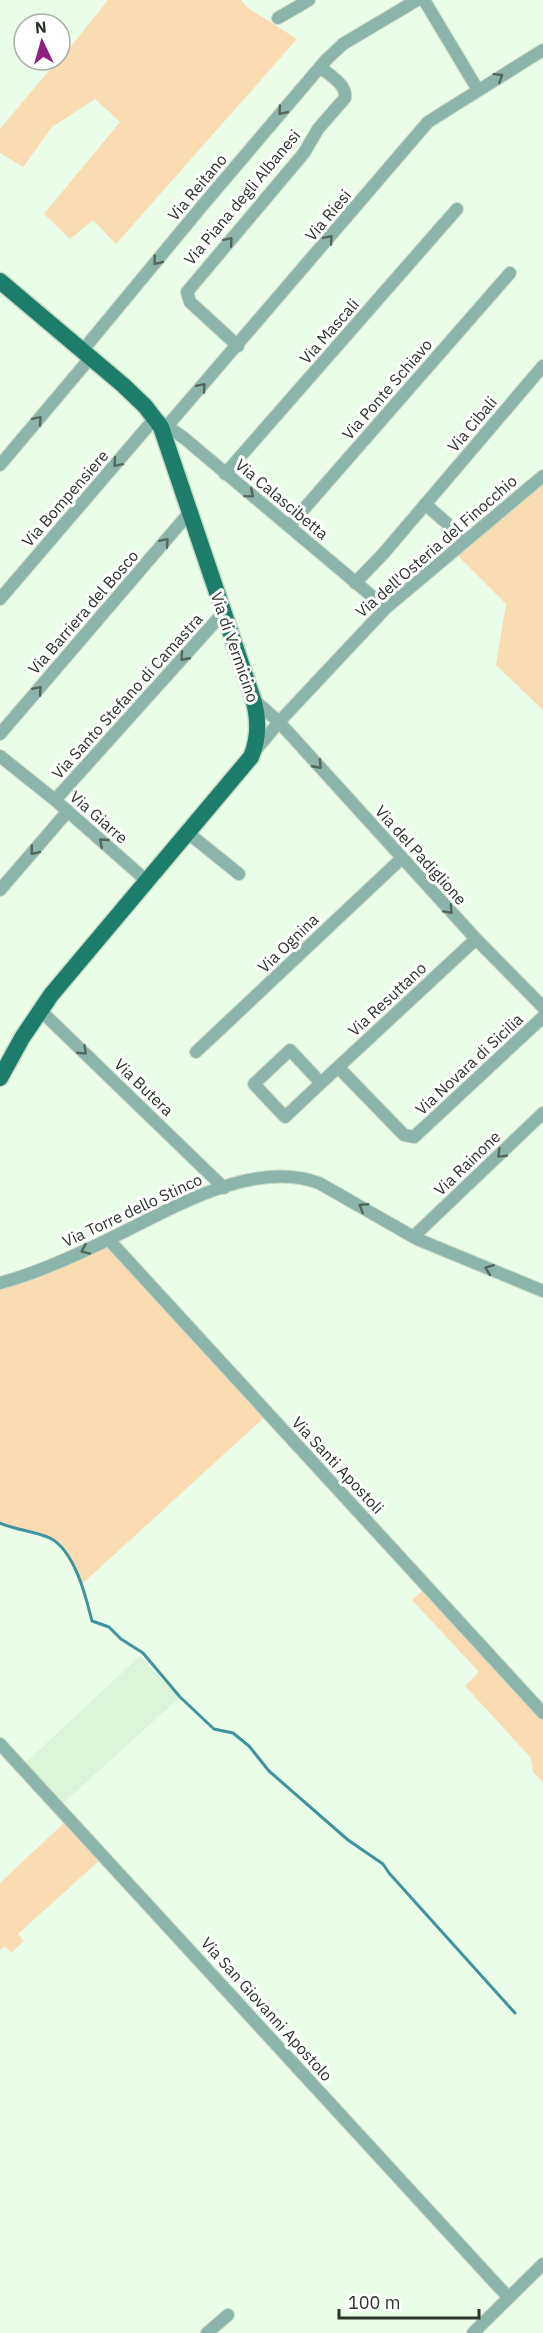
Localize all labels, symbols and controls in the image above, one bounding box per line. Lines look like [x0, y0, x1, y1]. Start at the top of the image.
north arrow [12, 12, 72, 72]
text: N [34, 17, 47, 38]
one-way arrow [493, 73, 503, 85]
one-way arrow [278, 104, 289, 115]
street label: Via Piana degli Albanesi [180, 125, 304, 269]
street label: Via Reitano [163, 149, 231, 224]
street label: Via Riesi [301, 185, 355, 245]
one-way arrow [321, 235, 332, 246]
one-way arrow [222, 237, 233, 248]
one-way arrow [153, 254, 164, 265]
street label: Via Mascali [295, 294, 363, 368]
street label: Via Ponte Schiavo [338, 334, 436, 444]
one-way arrow [195, 383, 206, 394]
street label: Via Cibali [443, 392, 501, 456]
one-way arrow [31, 416, 42, 427]
street label: Via Bompensiere [18, 445, 113, 551]
street label: Via Calascibetta [232, 454, 333, 544]
one-way arrow [113, 456, 124, 467]
street label: Via dell'Osteria del Finocchio [351, 470, 521, 622]
one-way arrow [243, 487, 254, 498]
one-way arrow [158, 538, 169, 549]
street label: Via Barriera del Bosco [24, 546, 142, 678]
street label: Via di Vermicino [207, 589, 263, 705]
street label: Via Santo Stefano di Camastra [47, 609, 207, 783]
one-way arrow [180, 650, 191, 661]
one-way arrow [31, 686, 42, 697]
one-way arrow [311, 759, 322, 769]
street label: Via Giarre [66, 786, 132, 848]
street label: Via del Padiglione [371, 801, 471, 909]
one-way arrow [99, 838, 110, 849]
one-way arrow [30, 844, 41, 855]
one-way arrow [442, 903, 453, 913]
street label: Via Ognina [254, 909, 323, 977]
street label: Via Resuttano [344, 958, 430, 1040]
street label: Via Novara di Sicilia [411, 1009, 527, 1119]
one-way arrow [76, 1044, 86, 1055]
street label: Via Butera [110, 1054, 178, 1120]
street label: Via Rainone [430, 1126, 505, 1200]
one-way arrow [497, 1146, 508, 1157]
street label: Via Torre dello Stinco [59, 1169, 205, 1251]
one-way arrow [359, 1203, 370, 1214]
one-way arrow [81, 1243, 92, 1255]
one-way arrow [484, 1264, 494, 1277]
street label: Via Santi Apostoli [288, 1412, 388, 1518]
street label: Via San Giovanni Apostolo [197, 1933, 337, 2085]
scale bar [339, 2282, 478, 2320]
text: 100 m [348, 2291, 400, 2314]

